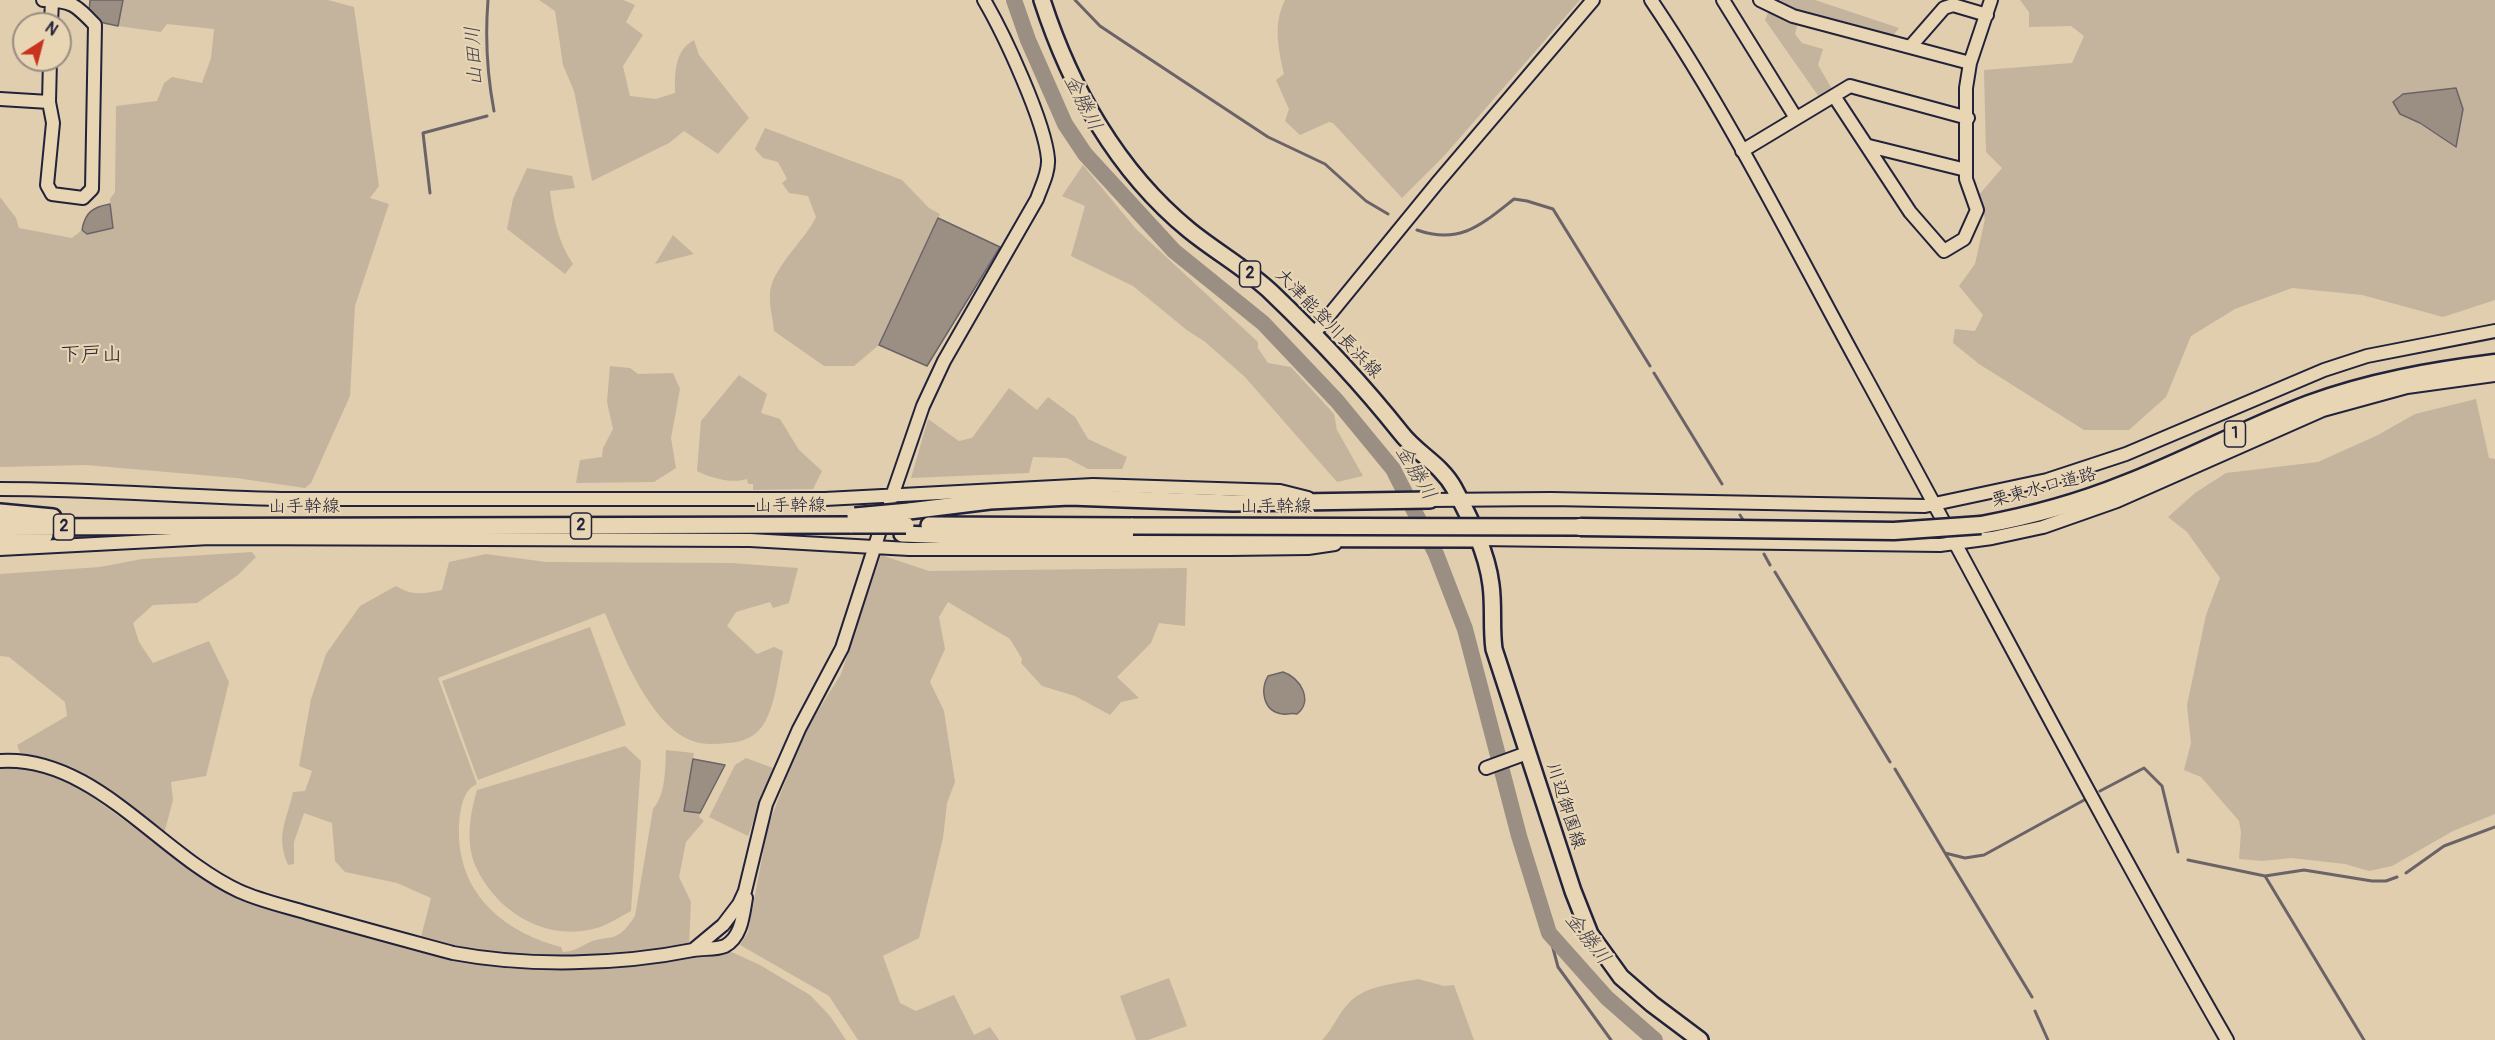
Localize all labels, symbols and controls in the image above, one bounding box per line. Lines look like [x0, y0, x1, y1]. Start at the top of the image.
north arrow [12, 12, 72, 72]
text: N [41, 18, 62, 40]
water label: 山田川 [461, 25, 489, 87]
water label: 金勝川 [1058, 71, 1106, 135]
road number: 2 [1240, 261, 1260, 287]
street label: 大津能登川長浜線 [1270, 265, 1386, 383]
district label: 下戸山 [60, 343, 122, 369]
road number: 1 [2224, 421, 2246, 447]
water label: 金勝川 [1389, 441, 1441, 505]
street label: 栗東水口道路 [1989, 464, 2099, 512]
street label: 山手幹線 [754, 495, 826, 517]
street label: 山手幹線 [268, 496, 340, 518]
street label: 山手幹線 [1240, 496, 1312, 518]
road number: 2 [570, 513, 592, 539]
road number: 2 [54, 514, 74, 540]
street label: 川辺御園線 [1541, 760, 1589, 852]
water label: 金勝川 [1559, 908, 1615, 970]

